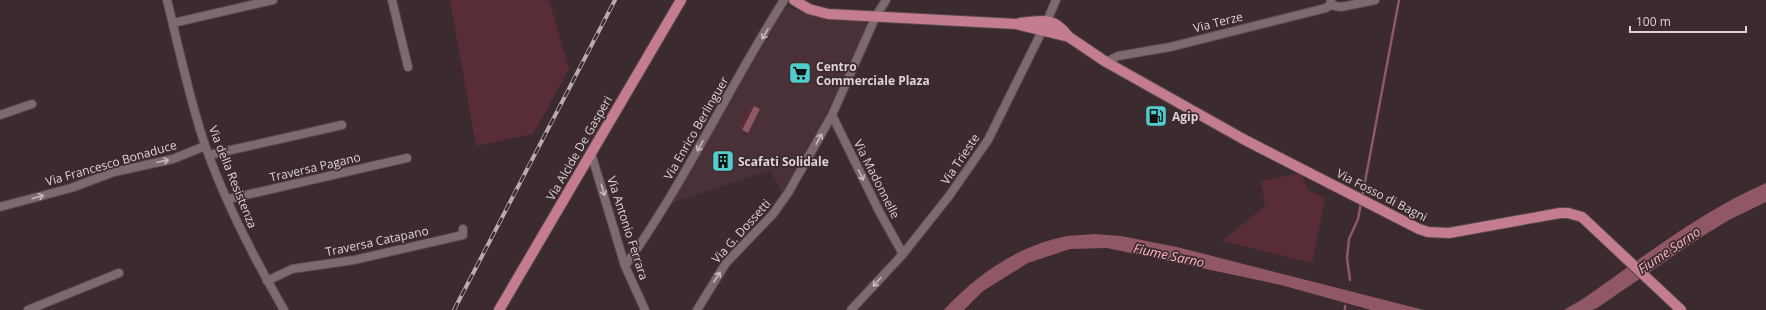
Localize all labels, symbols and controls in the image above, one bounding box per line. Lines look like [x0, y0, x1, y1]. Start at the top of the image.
street label: Via Terze [1191, 8, 1245, 36]
scale bar [1630, 8, 1746, 34]
text: 100 m [1636, 13, 1671, 30]
one-way arrow [760, 28, 768, 40]
place label: Centro Commerciale Plaza [816, 58, 930, 89]
supermarket icon: Centro Commerciale Plaza [787, 60, 813, 86]
street label: Via Enrico Berlinguer [660, 73, 732, 183]
street label: Via Alcide De Gasperi [542, 93, 616, 203]
fuel station icon: Agip [1143, 103, 1169, 129]
place label: Agip [1172, 108, 1199, 125]
street label: Via della Resistenza [205, 123, 261, 231]
street label: Via Trieste [937, 130, 983, 188]
one-way arrow [815, 133, 823, 145]
street label: Via Francesco Bonaduce [43, 136, 179, 190]
street label: Via Madonnelle [850, 137, 904, 222]
one-way arrow [695, 140, 703, 152]
street label: Traversa Pagano [268, 148, 362, 186]
building icon: Scafati Solidale [710, 148, 736, 174]
place label: Scafati Solidale [738, 153, 829, 170]
one-way arrow [156, 157, 169, 165]
street label: Via Fosso di Bagni [1334, 165, 1430, 225]
one-way arrow [858, 169, 865, 181]
street label: Via Antonio Ferrara [603, 174, 653, 282]
one-way arrow [600, 183, 607, 196]
one-way arrow [31, 192, 44, 200]
street label: Via G. Dossetti [708, 195, 774, 267]
street label: Traversa Catapano [324, 222, 430, 260]
water label: Fiume Sarno [1634, 222, 1704, 278]
water label: Fiume Sarno [1132, 239, 1206, 271]
one-way arrow [713, 272, 721, 283]
one-way arrow [872, 277, 882, 287]

